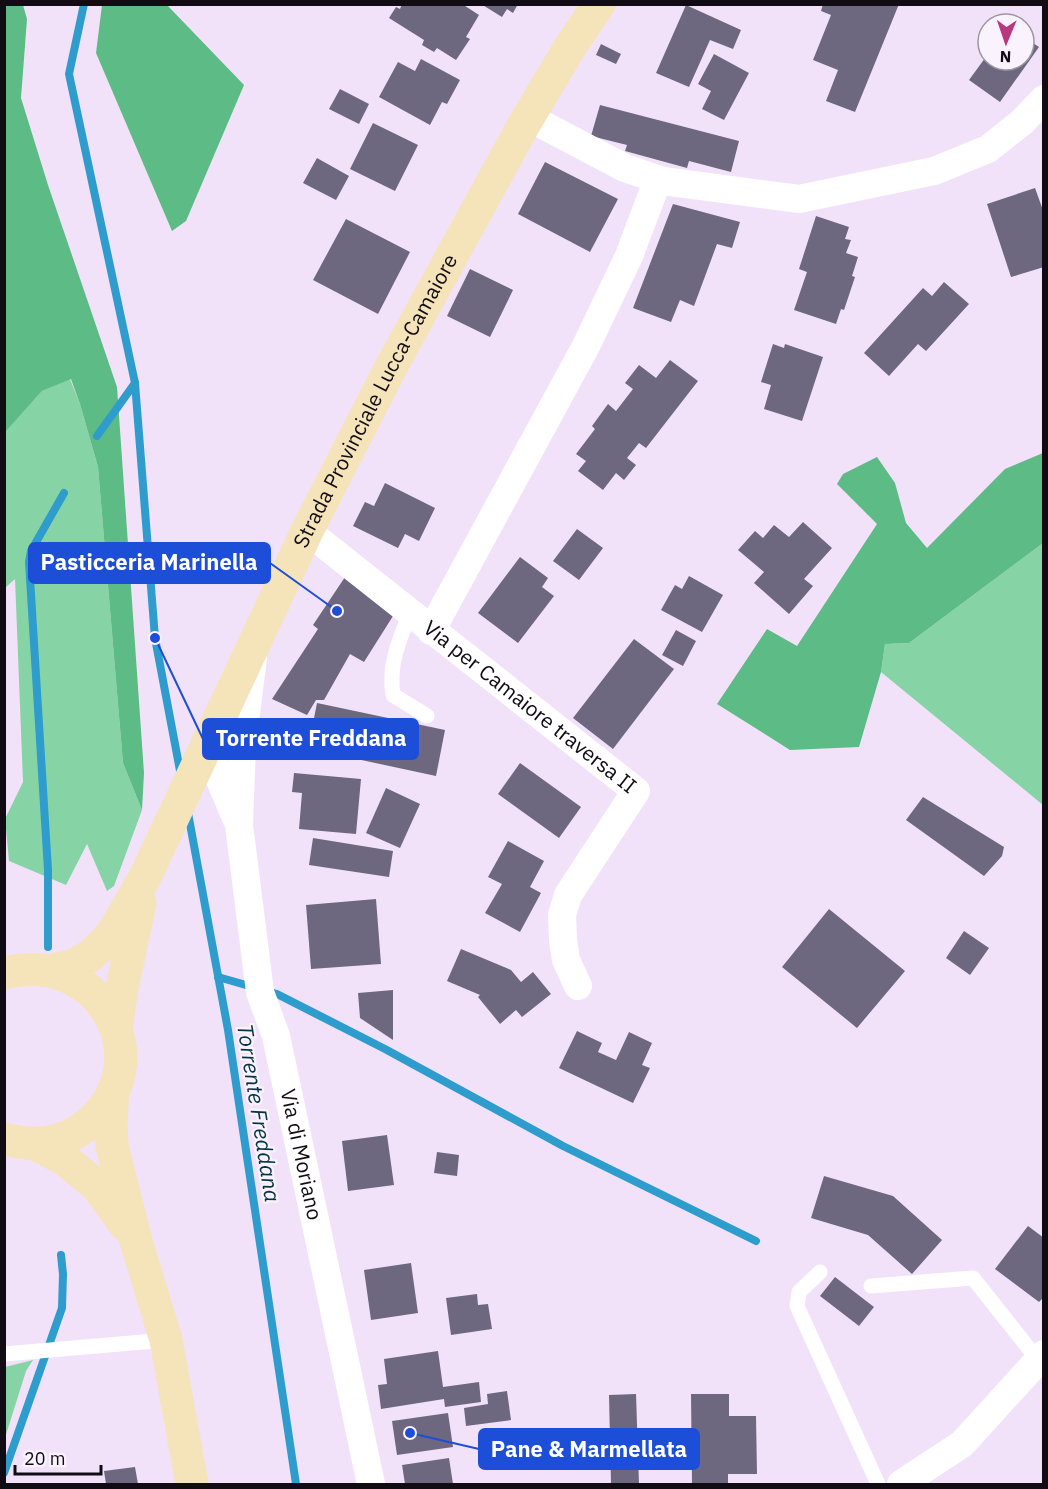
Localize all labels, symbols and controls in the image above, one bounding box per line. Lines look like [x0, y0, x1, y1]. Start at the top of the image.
north arrow [976, 12, 1036, 72]
text: N [999, 47, 1012, 67]
street label: Strada Provinciale Lucca-Camaiore [286, 248, 463, 552]
callout: Pasticceria Marinella [29, 543, 270, 583]
text: Pasticceria Marinella [41, 547, 257, 576]
street label: Via per Camaiore traversa II [418, 613, 643, 799]
callout: Torrente Freddana [203, 719, 418, 759]
text: Torrente Freddana [215, 723, 407, 752]
water label: Torrente Freddana [231, 1022, 288, 1204]
street label: Via di Moriano [275, 1086, 330, 1222]
callout: Pane & Marmellata [479, 1429, 699, 1469]
text: Pane & Marmellata [491, 1434, 687, 1463]
scale bar [15, 1438, 100, 1476]
text: 20 m [24, 1447, 66, 1470]

